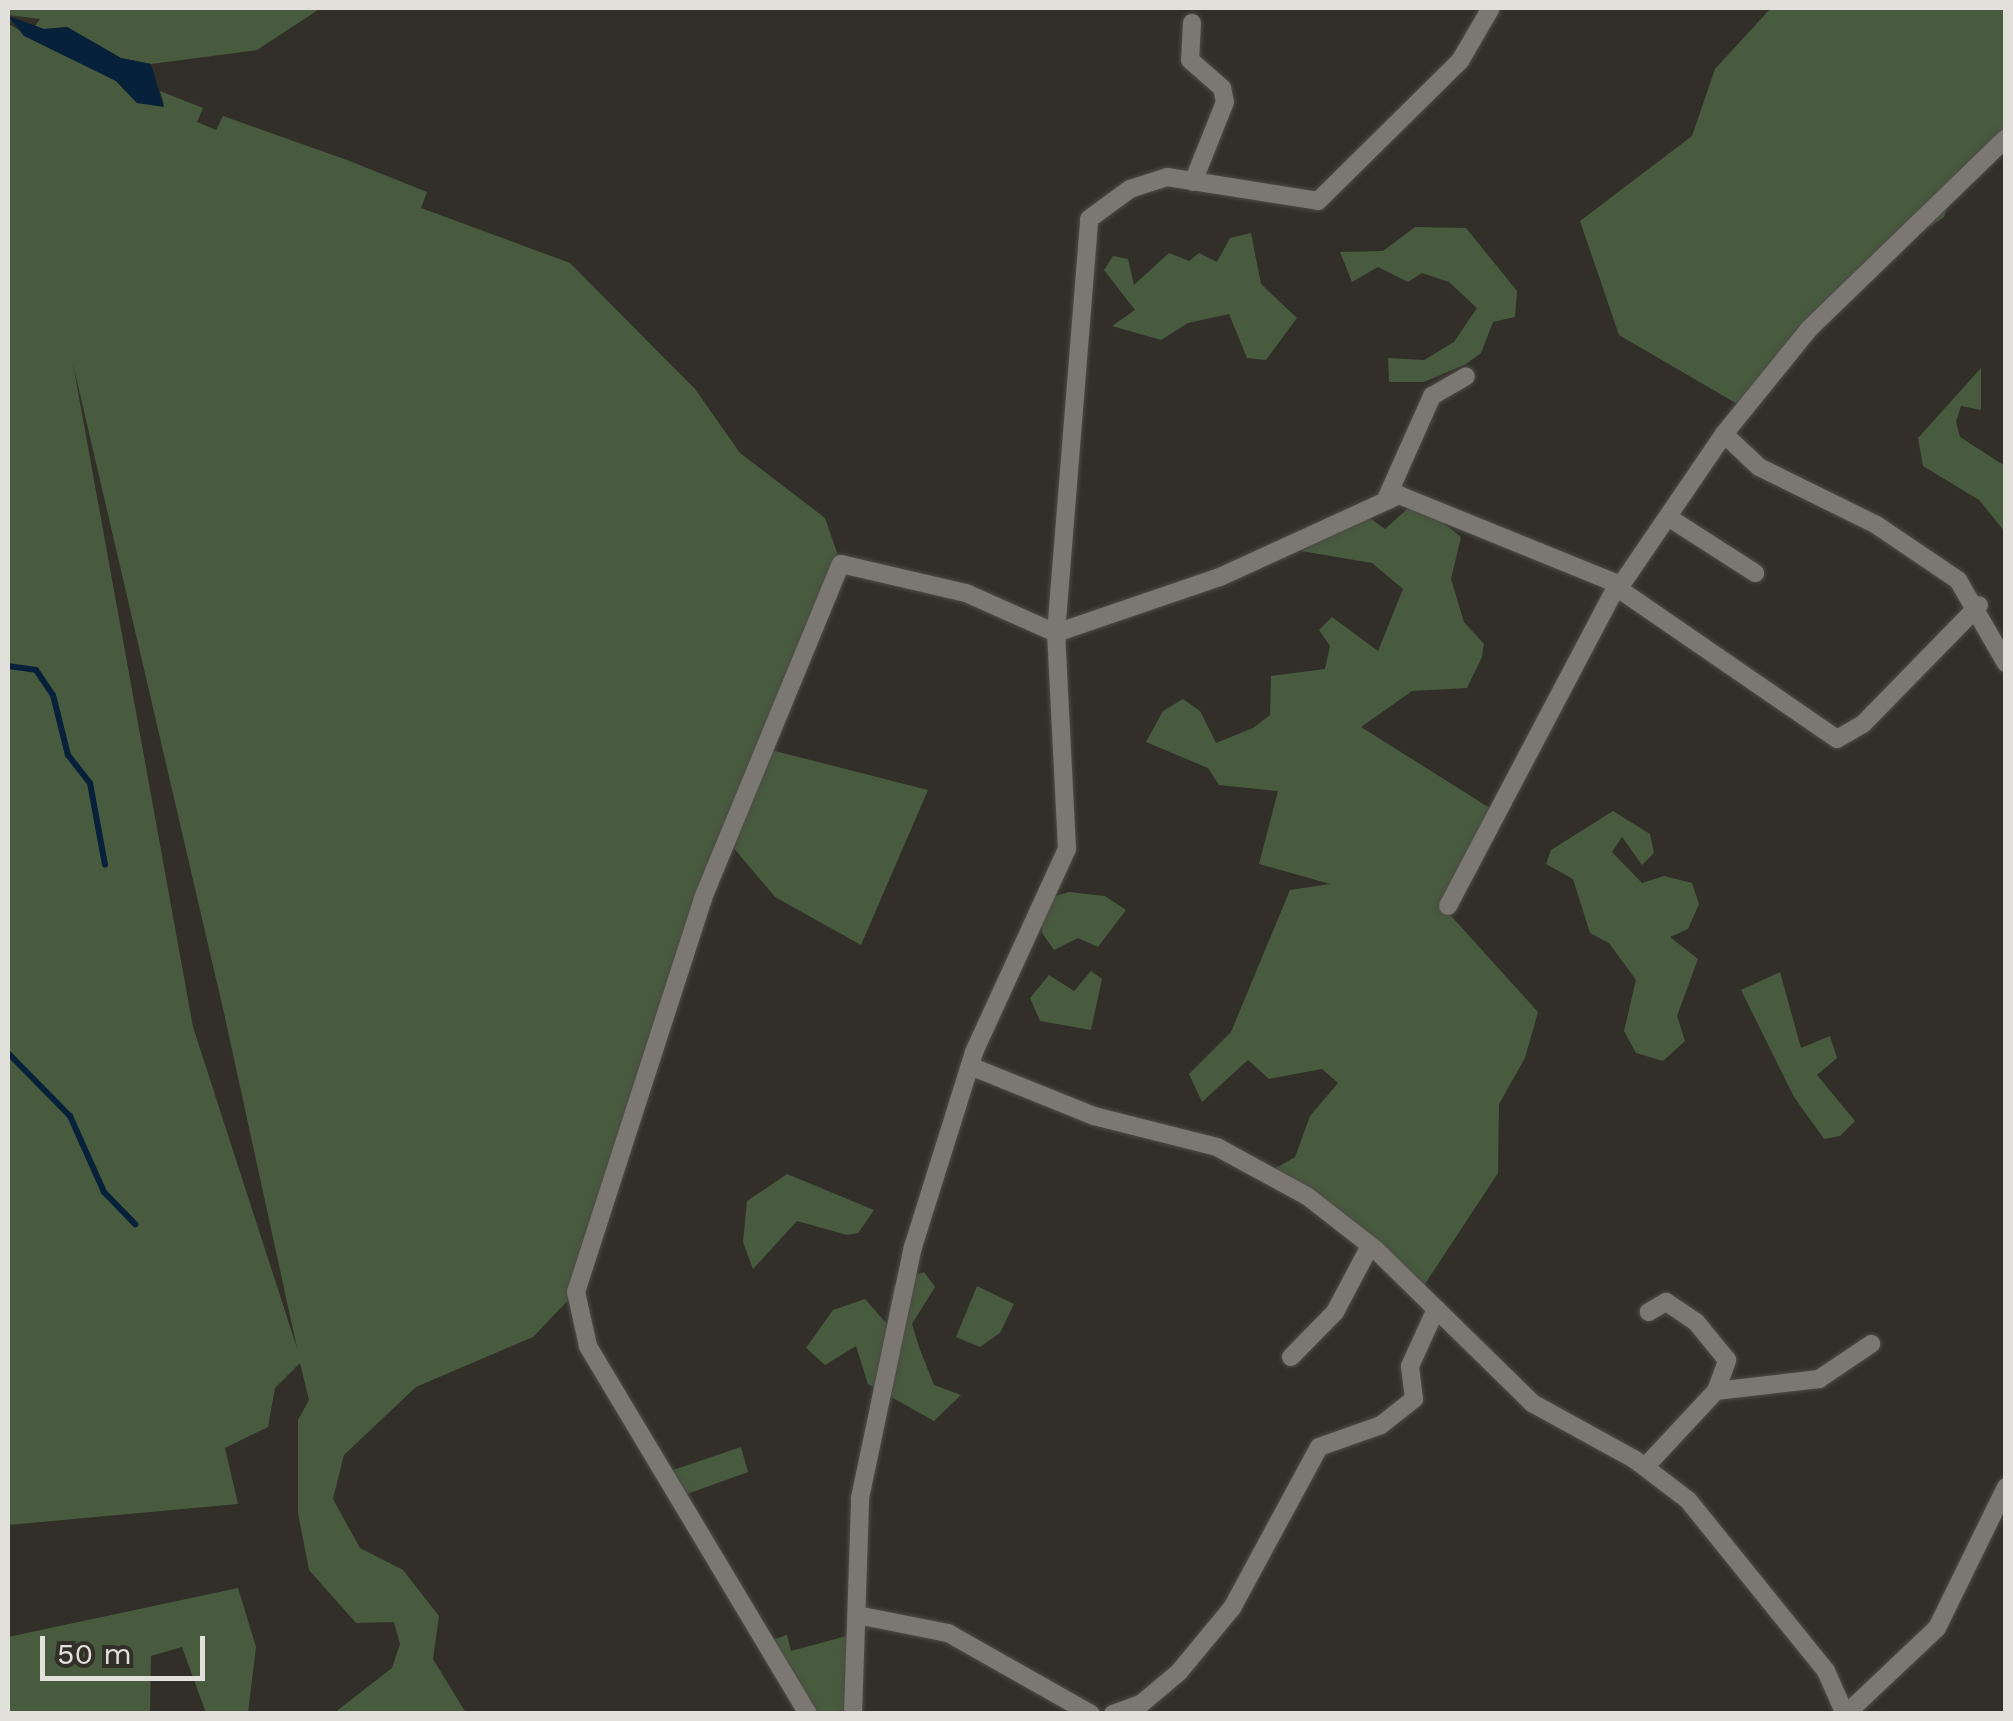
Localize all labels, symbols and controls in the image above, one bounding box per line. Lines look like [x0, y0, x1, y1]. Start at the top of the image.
scale bar [45, 1616, 210, 1678]
text: 50 m [57, 1636, 132, 1671]

